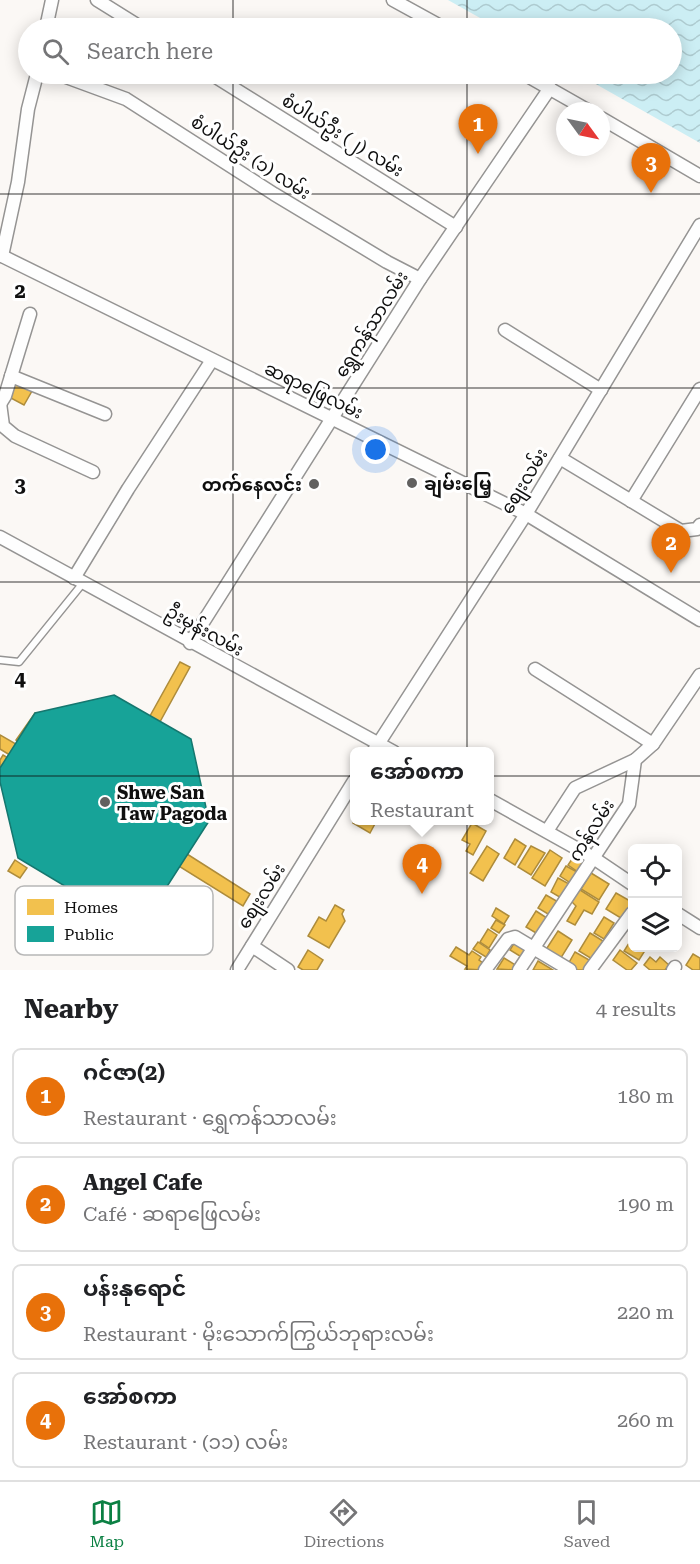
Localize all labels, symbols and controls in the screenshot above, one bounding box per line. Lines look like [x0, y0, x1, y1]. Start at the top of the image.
search box [18, 18, 682, 84]
icon: search [39, 35, 72, 68]
text: Search here [87, 39, 213, 64]
street label: စံပါယ်ဦး (၂) လမ်း [276, 88, 409, 185]
north arrow [556, 102, 610, 156]
pin: 1 [458, 104, 498, 154]
street label: စံပါယ်ဦး (၁) လမ်း [185, 109, 316, 208]
pin: 3 [632, 144, 670, 193]
street label: ‌ရွှေကန်သာလမ်း [328, 266, 416, 384]
text: 2 [14, 279, 26, 303]
street label: ဆရာဖြေလမ်း [259, 355, 368, 427]
your location [361, 435, 390, 464]
street label: စျေးလမ်း [495, 443, 556, 520]
place label: ချမ်းမြေ့ [424, 472, 491, 499]
text: 3 [14, 473, 26, 497]
place label: တက်နေလင်း [202, 473, 302, 499]
marker: ချမ်းမြေ့ [405, 476, 419, 490]
marker: တက်နေလင်း [307, 477, 321, 491]
pin: 2 [652, 524, 690, 573]
street label: ဦးမှန်းလမ်း [160, 598, 248, 664]
text: 4 [14, 667, 26, 691]
popup [350, 747, 494, 825]
text: အော်စကာ [370, 759, 464, 784]
place label: Shwe San Taw Pagoda [117, 782, 228, 824]
street label: ကန်လမ်း [562, 794, 622, 868]
marker: Shwe San Taw Pagoda [98, 795, 112, 809]
text: Restaurant [370, 798, 474, 822]
pin: 4 [402, 844, 442, 894]
map controls [628, 844, 682, 952]
button: locate [628, 844, 682, 898]
street label: စျေးလမ်း [231, 859, 293, 935]
legend [15, 886, 213, 955]
text: Homes [64, 898, 118, 917]
button: layers [628, 898, 682, 952]
text: Public [64, 925, 114, 944]
text: Nearby [24, 994, 118, 1024]
text: 4 results [596, 997, 676, 1021]
text: ဂင်ဇာ(2) [83, 1060, 165, 1085]
text: 1 [40, 1084, 51, 1108]
text: 180 m [617, 1084, 674, 1108]
text: Restaurant · ‌ရွှေကန်သာလမ်း [83, 1106, 337, 1130]
text: Angel Cafe [83, 1170, 203, 1195]
text: 2 [40, 1192, 51, 1216]
text: 190 m [617, 1192, 674, 1216]
text: Café · ဆရာဖြေလမ်း [83, 1202, 261, 1226]
text: ပန်းနုရောင် [83, 1276, 186, 1301]
text: 3 [40, 1300, 51, 1324]
text: 220 m [617, 1300, 674, 1324]
text: Restaurant · မိုးသောက်ကြွယ်ဘုရားလမ်း [83, 1322, 434, 1346]
text: အော်စကာ [83, 1384, 177, 1409]
text: 4 [40, 1408, 51, 1432]
text: 260 m [617, 1408, 674, 1432]
text: Restaurant · (၁၁) လမ်း [83, 1430, 288, 1454]
tab: Map [90, 1496, 124, 1551]
tab: Directions [304, 1496, 384, 1551]
tab: Saved [564, 1496, 610, 1551]

